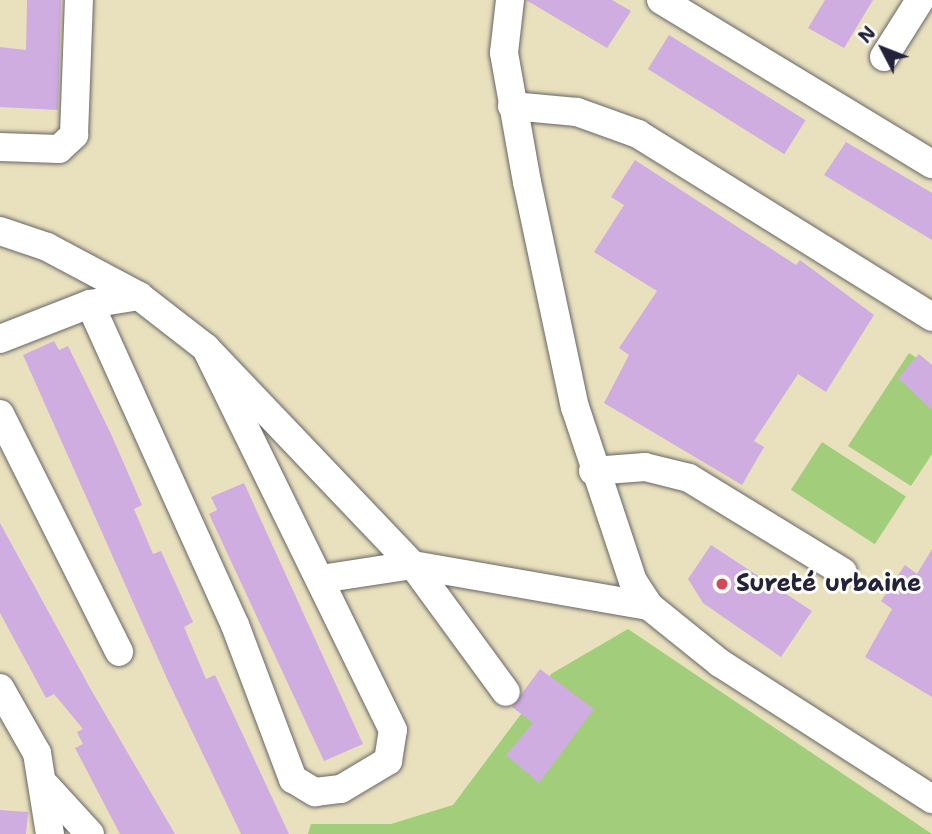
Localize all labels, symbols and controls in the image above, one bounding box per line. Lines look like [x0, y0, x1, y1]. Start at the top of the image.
north arrow [848, 14, 918, 84]
text: N [853, 21, 881, 49]
place label: Sureté urbaine [736, 570, 921, 598]
marker: Sureté urbaine [714, 576, 730, 592]

